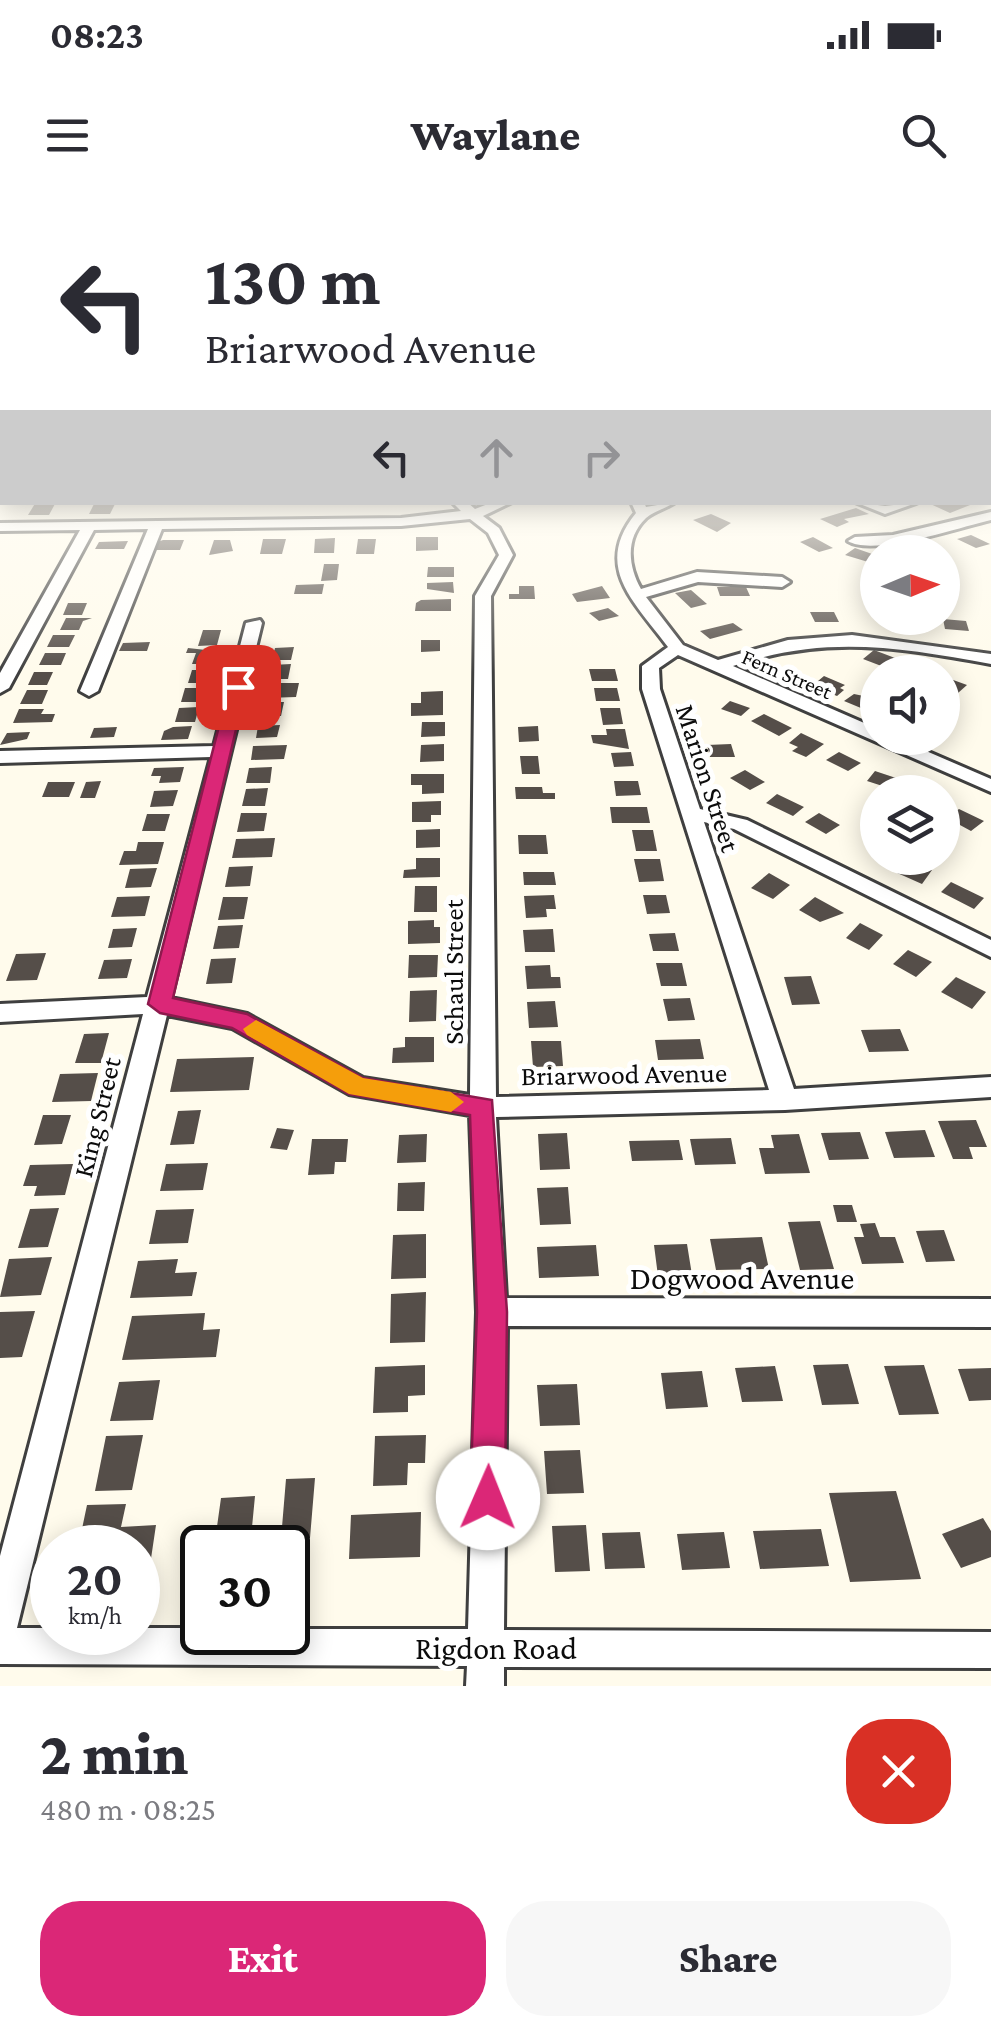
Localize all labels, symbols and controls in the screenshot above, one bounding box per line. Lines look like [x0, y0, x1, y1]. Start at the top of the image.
text: 08:23 [50, 14, 144, 56]
icon: menu [40, 108, 95, 163]
icon: search [896, 108, 951, 163]
text: Waylane [411, 110, 580, 160]
icon: left [40, 240, 170, 370]
text: 130 m [205, 241, 381, 319]
text: Briarwood Avenue [205, 323, 536, 373]
icon: left [364, 430, 419, 485]
icon: ahead [469, 430, 524, 485]
icon: right [574, 430, 629, 485]
north arrow [860, 535, 960, 635]
map controls [860, 535, 960, 875]
street label: Fern Street [738, 644, 836, 704]
pin [196, 645, 281, 730]
button: sound [860, 655, 960, 755]
icon: arrive [211, 660, 266, 715]
street label: Marion Street [670, 700, 747, 856]
button: layers [860, 775, 960, 875]
street label: Schaul Street [438, 898, 469, 1045]
street label: King Street [67, 1053, 127, 1180]
street label: Briarwood Avenue [521, 1057, 727, 1091]
street label: Dogwood Avenue [630, 1260, 854, 1296]
position arrow [436, 1446, 540, 1550]
speed limit sign: 30 [180, 1525, 310, 1655]
text: 20 [67, 1550, 123, 1606]
text: km/h [68, 1602, 122, 1629]
street label: Rigdon Road [415, 1630, 577, 1666]
button: close [846, 1719, 951, 1824]
text: 2 min [40, 1720, 188, 1787]
text: 480 m · 08:25 [40, 1791, 216, 1827]
button: Exit [40, 1901, 486, 2016]
button: Share [506, 1901, 951, 2016]

